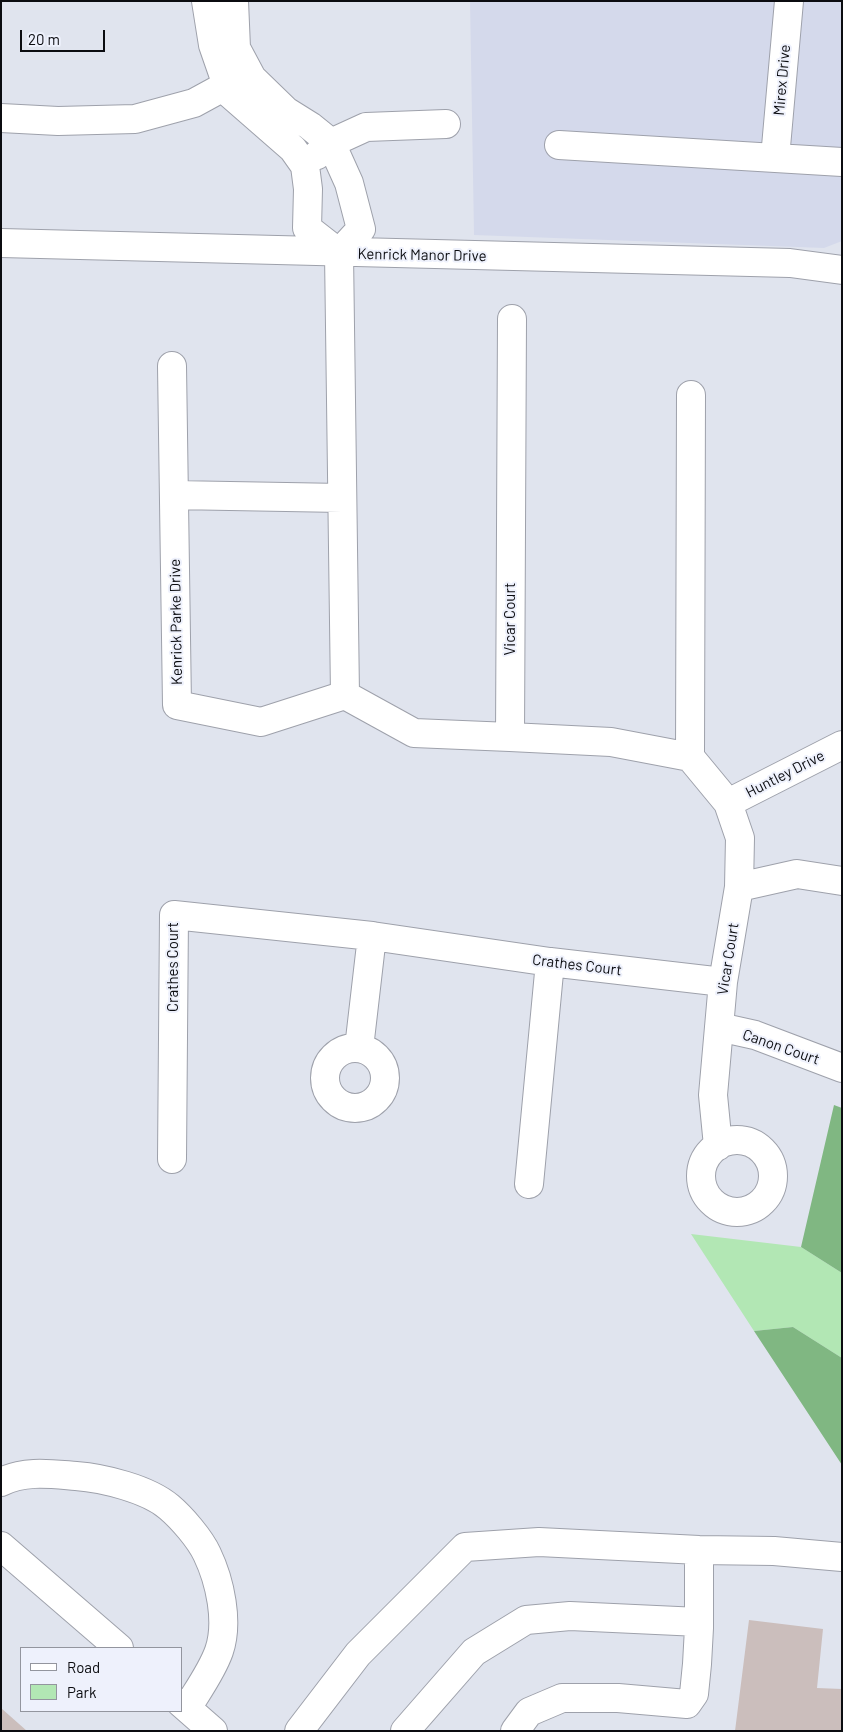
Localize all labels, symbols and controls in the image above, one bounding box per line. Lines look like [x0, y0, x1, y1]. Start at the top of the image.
scale bar [22, 20, 108, 52]
text: 20 m [28, 30, 60, 48]
street label: Mirex Drive [770, 44, 794, 116]
street label: Kenrick Manor Drive [357, 245, 487, 265]
street label: Kenrick Parke Drive [166, 559, 186, 685]
street label: Vicar Court [501, 582, 519, 656]
street label: Huntley Drive [743, 746, 827, 802]
street label: Crathes Court [164, 922, 182, 1012]
street label: Vicar Court [713, 922, 743, 996]
street label: Crathes Court [531, 951, 623, 979]
street label: Canon Court [740, 1025, 822, 1069]
legend [20, 1647, 182, 1712]
text: Road [67, 1658, 100, 1676]
text: Park [67, 1683, 96, 1701]

